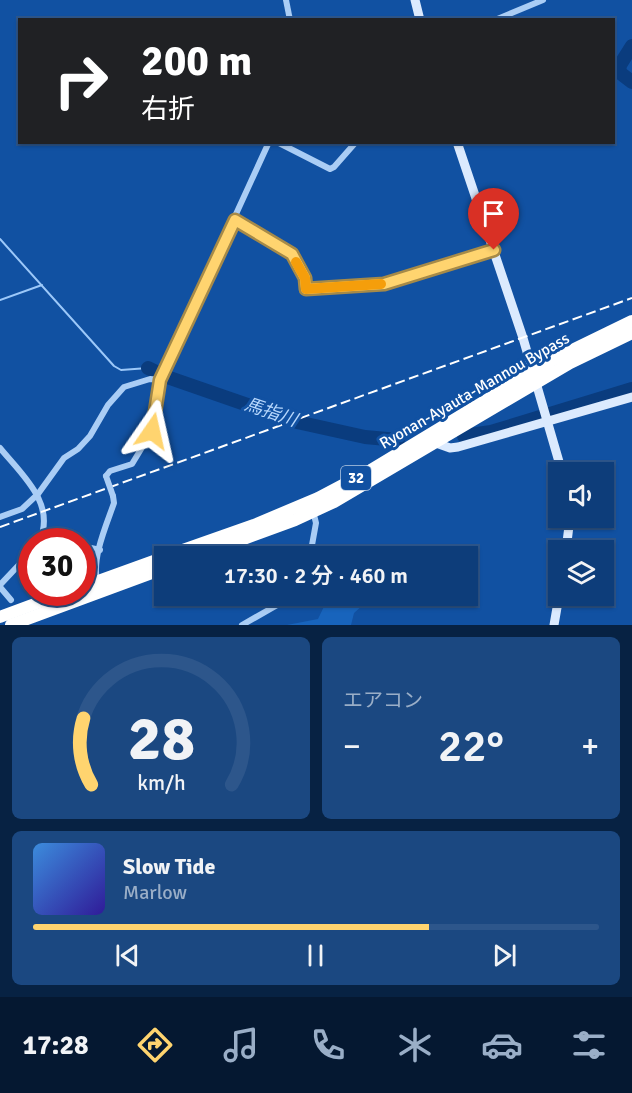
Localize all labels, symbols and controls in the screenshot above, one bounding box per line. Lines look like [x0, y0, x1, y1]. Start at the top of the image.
text: 200 m [141, 36, 252, 87]
icon: right [42, 42, 120, 120]
text: 右折 [141, 93, 195, 126]
pin [468, 188, 519, 250]
icon: arrive [477, 197, 510, 230]
street label: Ryonan-Ayauta-Mannou Bypass [376, 328, 573, 454]
water label: 馬指川 [242, 393, 302, 432]
position arrow [120, 399, 184, 463]
map controls [548, 462, 614, 606]
button: sound [548, 462, 614, 528]
road number: 32 [341, 466, 371, 490]
speed limit sign: 30 [18, 528, 96, 606]
button: layers [548, 540, 614, 606]
text: 17:30 · 2 分 · 460 m [224, 562, 408, 589]
text: エアコン [343, 688, 423, 713]
text: 28 [127, 700, 195, 777]
text: 22° [438, 719, 504, 774]
text: − [343, 726, 361, 767]
text: + [581, 726, 599, 767]
text: km/h [137, 770, 185, 796]
text: Slow Tide [123, 853, 215, 880]
text: Marlow [123, 880, 187, 905]
icon: previous [111, 939, 144, 972]
icon: pause [299, 939, 332, 972]
icon: next [488, 939, 521, 972]
icon: directions [134, 1024, 176, 1066]
icon: music [220, 1024, 262, 1066]
icon: phone [307, 1024, 349, 1066]
icon: climate [394, 1024, 436, 1066]
icon: car [481, 1024, 523, 1066]
icon: filters [568, 1024, 610, 1066]
text: 17:28 [22, 1029, 89, 1062]

